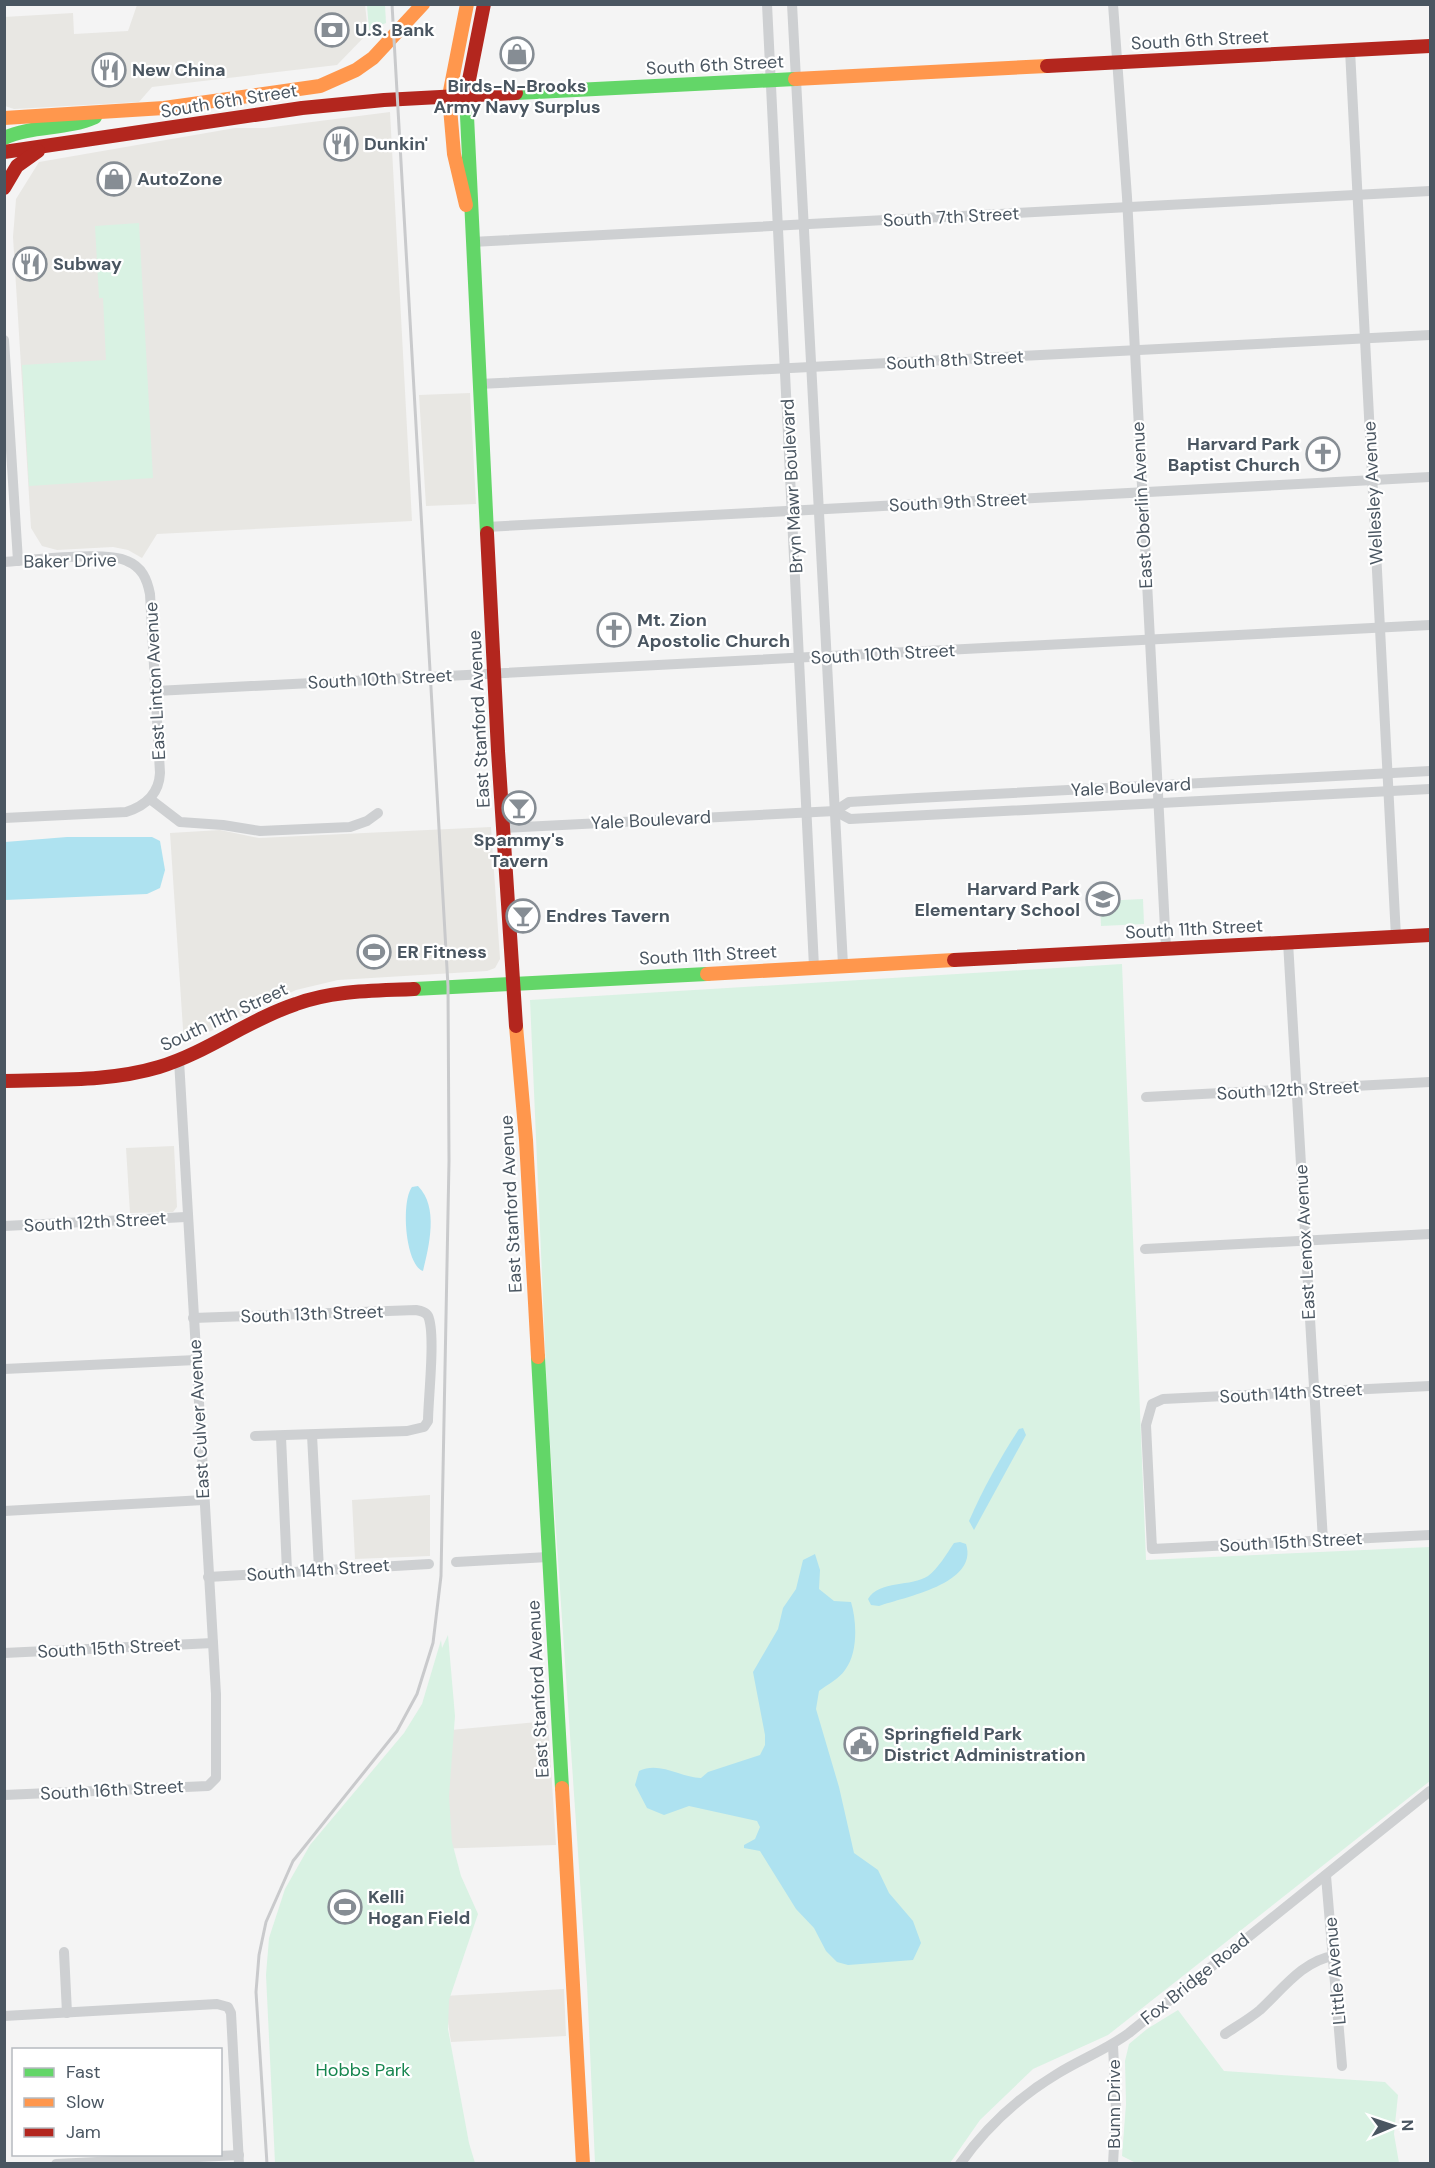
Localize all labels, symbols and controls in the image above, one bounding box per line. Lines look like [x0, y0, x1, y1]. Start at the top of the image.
bank icon: U.S. Bank [314, 12, 350, 48]
place label: U.S. Bank [355, 18, 435, 42]
street label: South 6th Street [1130, 24, 1270, 56]
shop icon: Birds-N-Brooks Army Navy Surplus [499, 36, 535, 72]
street label: South 6th Street [645, 49, 785, 81]
restaurant icon: New China [91, 52, 127, 88]
place label: New China [132, 58, 226, 82]
place label: Birds-N-Brooks Army Navy Surplus [433, 74, 601, 119]
street label: South 6th Street [159, 78, 299, 124]
restaurant icon: Dunkin' [323, 126, 359, 162]
place label: Dunkin' [364, 132, 428, 156]
shop icon: AutoZone [96, 161, 132, 197]
place label: AutoZone [137, 167, 223, 191]
street label: South 7th Street [882, 201, 1020, 233]
restaurant icon: Subway [12, 246, 48, 282]
place label: Subway [53, 252, 122, 276]
street label: South 8th Street [886, 344, 1024, 376]
street label: Bryn Mawr Boulevard [775, 398, 809, 574]
street label: East Oberlin Avenue [1126, 421, 1158, 589]
street label: Wellesley Avenue [1357, 421, 1389, 565]
place label: Harvard Park Baptist Church [1168, 432, 1301, 477]
church icon: Harvard Park Baptist Church [1305, 436, 1341, 472]
street label: South 9th Street [888, 486, 1028, 518]
street label: Baker Drive [23, 548, 117, 574]
street label: East Linton Avenue [139, 601, 171, 761]
place label: Mt. Zion Apostolic Church [637, 608, 790, 653]
church icon: Mt. Zion Apostolic Church [596, 612, 632, 648]
street label: East Stanford Avenue [462, 629, 496, 809]
street label: South 10th Street [810, 638, 956, 670]
street label: South 10th Street [307, 663, 453, 695]
street label: Yale Boulevard [1070, 772, 1192, 802]
bar icon: Spammy's Tavern [501, 790, 537, 826]
street label: Yale Boulevard [590, 805, 712, 835]
place label: Spammy's Tavern [474, 828, 564, 873]
place label: Harvard Park Elementary School [914, 877, 1081, 922]
school or university icon: Harvard Park Elementary School [1085, 881, 1121, 917]
bar icon: Endres Tavern [505, 898, 541, 934]
place label: Endres Tavern [546, 904, 670, 928]
street label: South 11th Street [1124, 913, 1264, 945]
sports icon: ER Fitness [356, 934, 392, 970]
street label: South 11th Street [638, 939, 778, 971]
place label: ER Fitness [397, 940, 487, 964]
street label: South 11th Street [156, 977, 292, 1057]
street label: South 12th Street [1216, 1074, 1360, 1106]
street label: East Stanford Avenue [494, 1114, 528, 1294]
street label: East Lenox Avenue [1289, 1164, 1321, 1320]
street label: South 12th Street [23, 1206, 167, 1238]
street label: South 13th Street [240, 1300, 384, 1328]
street label: East Culver Avenue [183, 1339, 215, 1499]
street label: South 14th Street [1219, 1377, 1363, 1409]
street label: South 15th Street [1219, 1526, 1363, 1558]
street label: South 14th Street [246, 1553, 390, 1587]
street label: East Stanford Avenue [521, 1599, 555, 1779]
street label: South 15th Street [37, 1632, 181, 1664]
place label: Springfield Park District Administration [884, 1722, 1086, 1767]
public building icon: Springfield Park District Administration [843, 1726, 879, 1762]
street label: South 16th Street [40, 1774, 184, 1806]
place label: Kelli Hogan Field [368, 1885, 470, 1930]
sports icon: Kelli Hogan Field [327, 1889, 363, 1925]
street label: Little Avenue [1318, 1916, 1352, 2026]
street label: Fox Bridge Road [1136, 1928, 1254, 2030]
legend [12, 2048, 222, 2156]
park label: Hobbs Park [316, 2058, 410, 2082]
street label: Bunn Drive [1102, 2059, 1126, 2149]
text: Fast [66, 2060, 101, 2084]
text: Slow [66, 2090, 105, 2114]
north arrow [1363, 2096, 1423, 2156]
text: N [1397, 2119, 1418, 2132]
text: Jam [66, 2120, 101, 2144]

